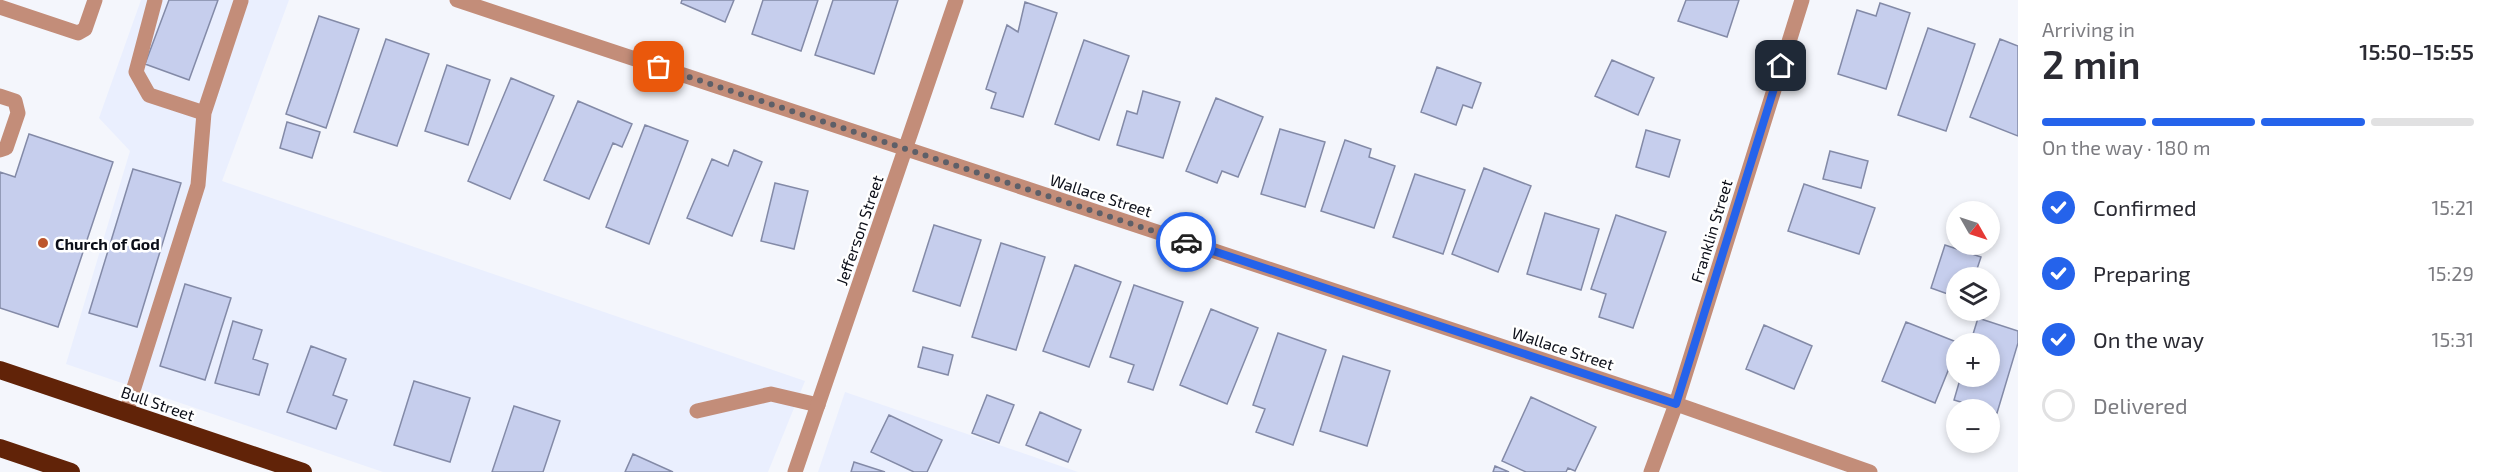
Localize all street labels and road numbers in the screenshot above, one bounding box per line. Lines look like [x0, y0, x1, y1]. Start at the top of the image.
street label: Wallace Street [1047, 170, 1155, 220]
street label: Jefferson Street [831, 173, 887, 287]
street label: Franklin Street [1686, 177, 1736, 285]
street label: Wallace Street [1509, 323, 1617, 373]
street label: Bull Street [119, 382, 197, 424]

